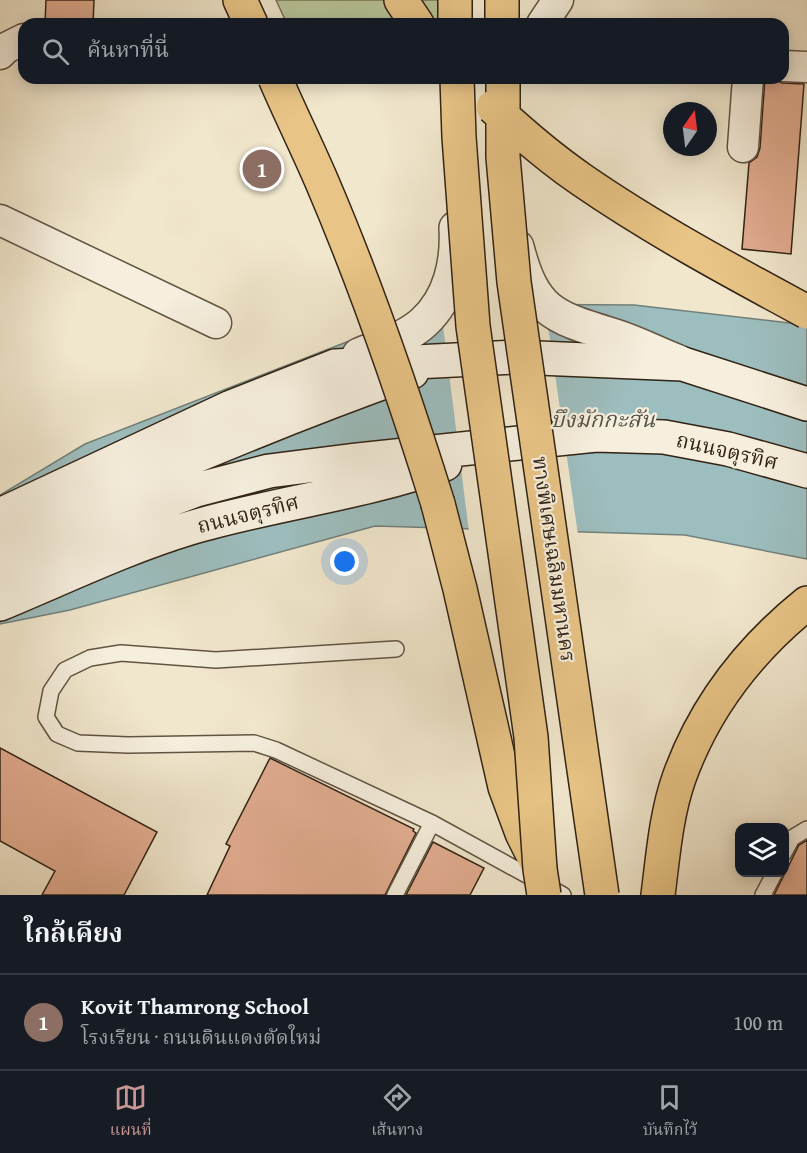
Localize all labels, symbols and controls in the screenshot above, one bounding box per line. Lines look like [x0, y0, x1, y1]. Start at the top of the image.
search box [18, 18, 789, 84]
text: ค้นหาที่นี่ [87, 33, 169, 65]
icon: search [39, 35, 72, 68]
north arrow [663, 102, 717, 156]
pin: 1 [242, 146, 282, 192]
water label: บึงมักกะสัน [551, 403, 656, 435]
street label: ถนนจตุรทิศ [673, 424, 781, 477]
street label: ทางพิเศษเฉลิมมหานคร [525, 454, 584, 664]
street label: ถนนจตุรทิศ [194, 486, 302, 541]
your location [330, 547, 359, 576]
map controls [735, 823, 789, 877]
button: layers [735, 823, 789, 877]
text: ใกล้เคียง [24, 913, 123, 952]
text: Kovit Thamrong School [81, 990, 309, 1022]
text: 1 [38, 1008, 49, 1037]
text: 100 m [733, 1008, 783, 1037]
text: โรงเรียน · ถนนดินแดงตัดใหม่ [81, 1022, 321, 1051]
tab: แผนที่ [110, 1081, 152, 1144]
tab: เส้นทาง [371, 1081, 423, 1144]
tab: บันทึกไว้ [643, 1081, 697, 1144]

